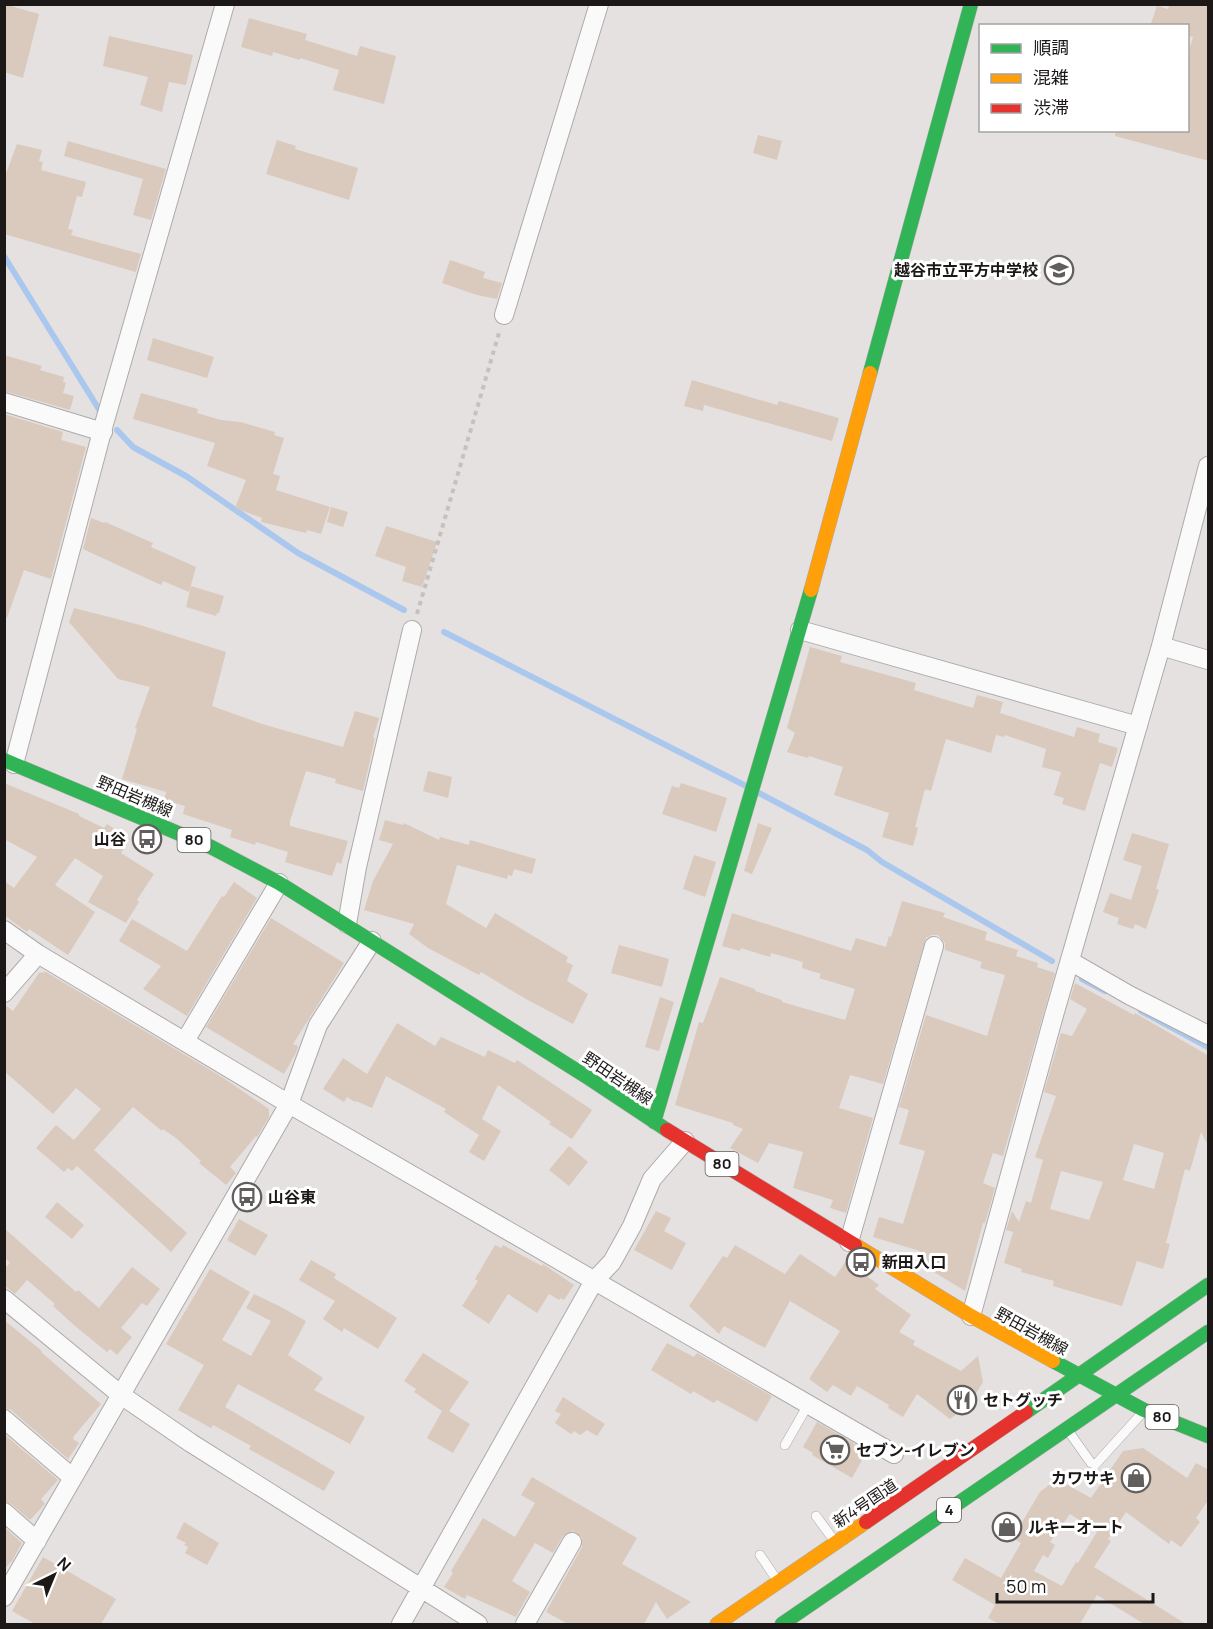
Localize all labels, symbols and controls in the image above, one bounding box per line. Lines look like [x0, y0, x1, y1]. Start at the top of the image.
legend [979, 24, 1189, 132]
text: 順調 [1033, 35, 1069, 59]
text: 混雑 [1033, 65, 1069, 89]
text: 渋滞 [1033, 95, 1069, 119]
school or university icon: 越谷市立平方中学校 [1043, 254, 1075, 286]
place label: 越谷市立平方中学校 [894, 259, 1038, 281]
street label: 野田岩槻線 [94, 770, 176, 822]
bus stop icon: 山谷 [131, 823, 163, 855]
place label: 山谷 [94, 828, 126, 850]
road number: 80 [178, 828, 210, 852]
street label: 野田岩槻線 [579, 1047, 657, 1109]
road number: 80 [706, 1152, 738, 1176]
bus stop icon: 山谷東 [231, 1181, 263, 1213]
place label: 山谷東 [268, 1186, 316, 1208]
bus stop icon: 新田入口 [845, 1246, 877, 1278]
place label: 新田入口 [882, 1251, 946, 1273]
street label: 野田岩槻線 [992, 1302, 1072, 1360]
restaurant icon: セトグッチ [946, 1384, 978, 1416]
place label: セトグッチ [983, 1389, 1063, 1411]
road number: 80 [1146, 1405, 1178, 1429]
supermarket icon: セブン-イレブン [819, 1434, 851, 1466]
place label: セブン-イレブン [856, 1439, 975, 1461]
shop icon: カワサキ [1120, 1462, 1152, 1494]
place label: カワサキ [1051, 1467, 1115, 1489]
street label: 新4号国道 [828, 1473, 902, 1533]
road number: 4 [937, 1498, 961, 1522]
shop icon: ルキーオート [991, 1511, 1023, 1543]
place label: ルキーオート [1028, 1516, 1124, 1538]
north arrow [24, 1545, 84, 1605]
text: N [53, 1552, 76, 1576]
scale bar [997, 1566, 1153, 1604]
text: 50 m [1006, 1574, 1046, 1598]

